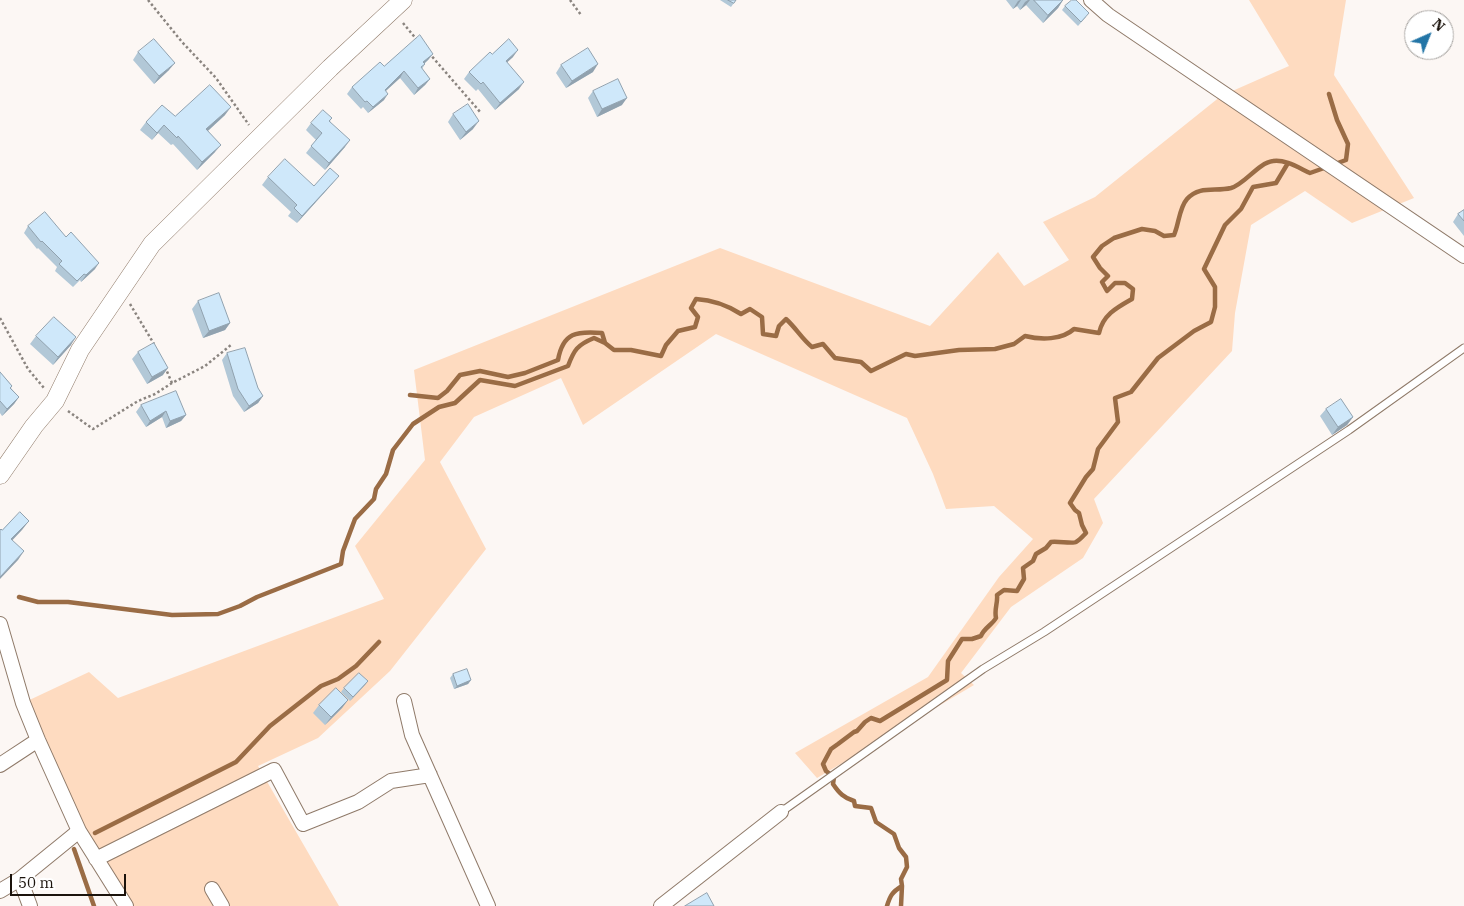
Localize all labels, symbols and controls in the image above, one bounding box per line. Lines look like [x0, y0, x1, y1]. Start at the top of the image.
north arrow [1404, 10, 1454, 60]
text: N [1428, 15, 1449, 35]
scale bar [12, 864, 129, 896]
text: 50 m [18, 873, 54, 892]

